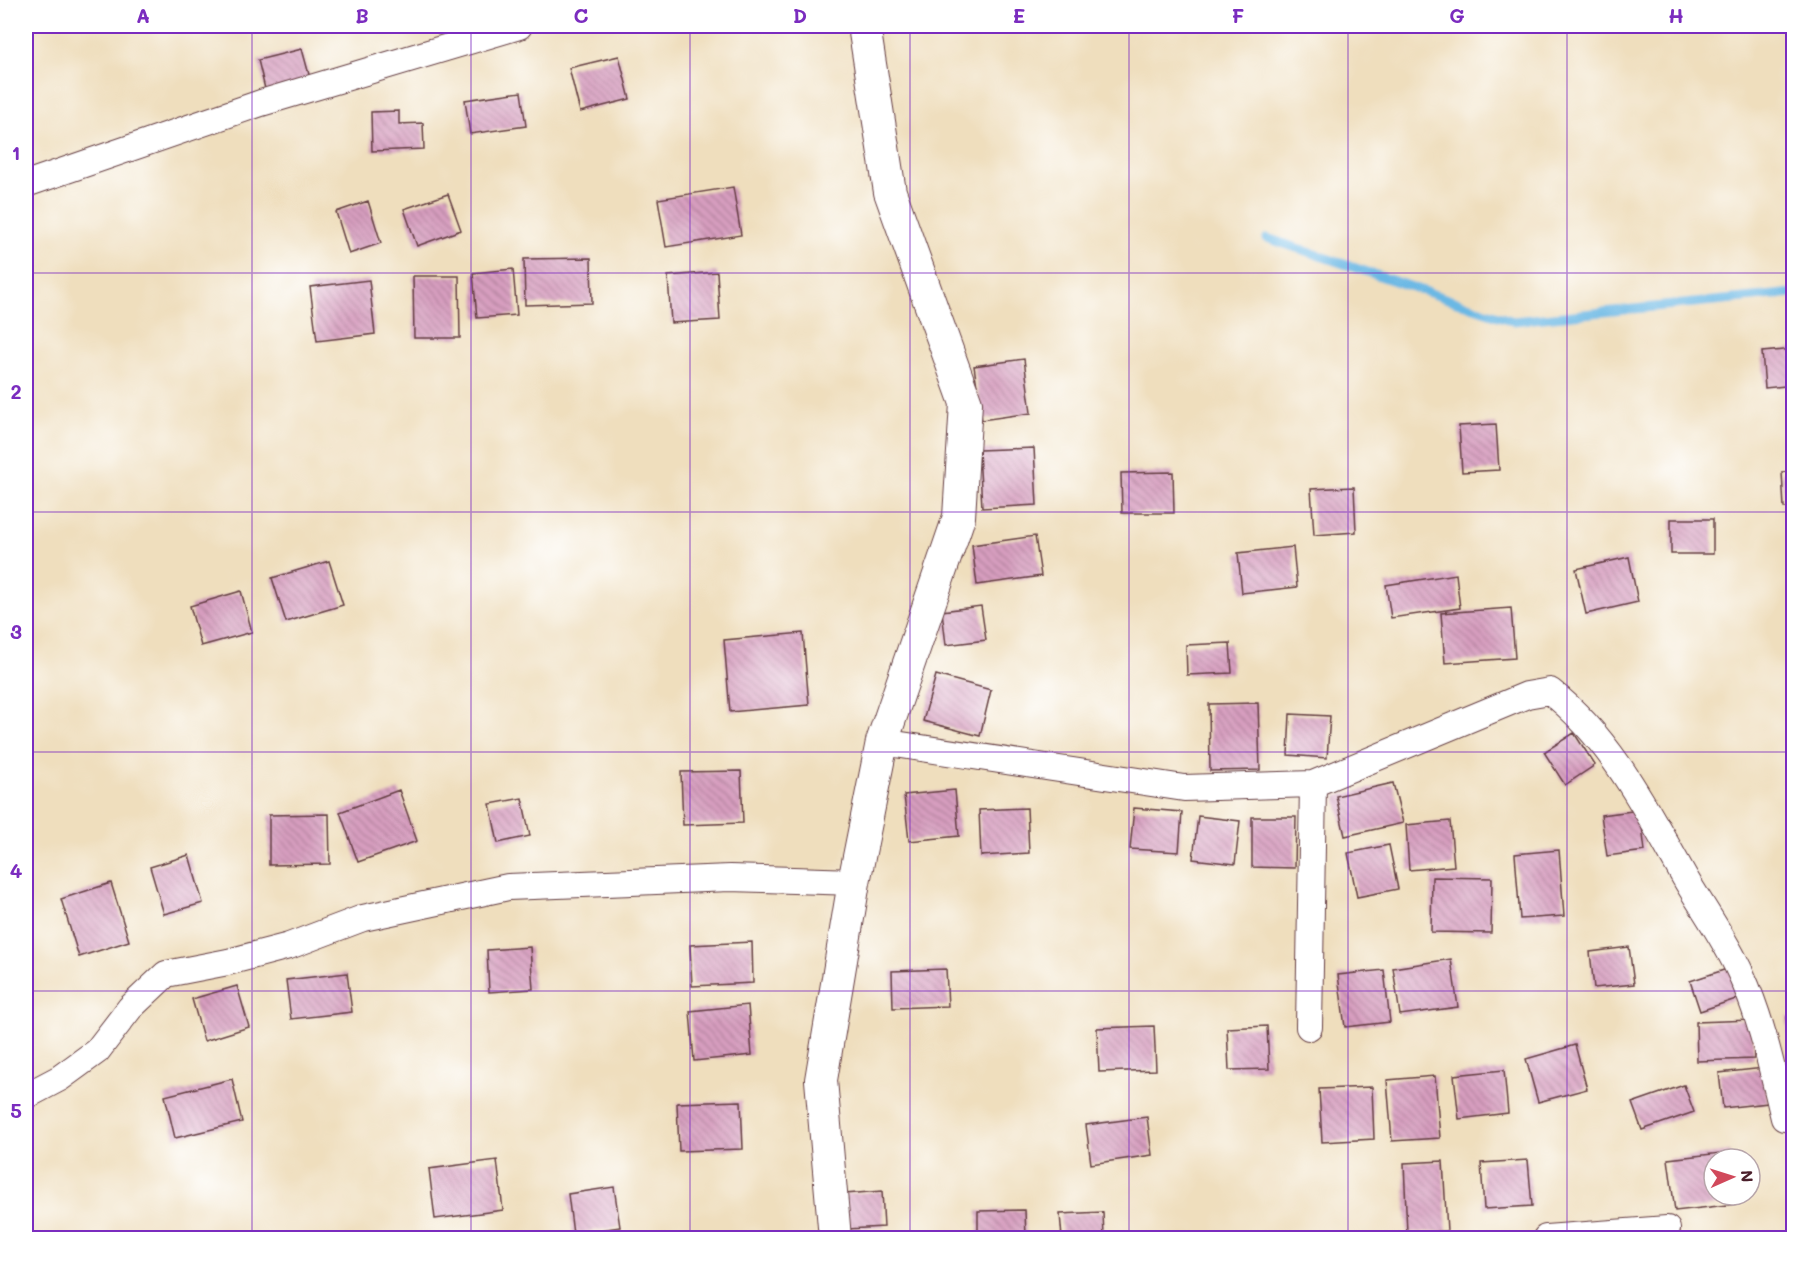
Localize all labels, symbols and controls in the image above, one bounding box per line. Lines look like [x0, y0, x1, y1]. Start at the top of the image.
text: A [136, 2, 150, 28]
text: B [355, 2, 369, 28]
text: C [574, 2, 589, 28]
text: D [793, 2, 807, 28]
text: E [1013, 2, 1025, 28]
text: F [1232, 2, 1245, 28]
text: G [1449, 2, 1465, 28]
text: H [1668, 2, 1684, 28]
text: 1 [12, 139, 20, 165]
text: 2 [10, 378, 22, 404]
text: 3 [10, 618, 22, 644]
text: 4 [10, 857, 23, 883]
text: 5 [10, 1097, 22, 1123]
north arrow [1702, 1147, 1762, 1207]
text: N [1737, 1170, 1758, 1183]

